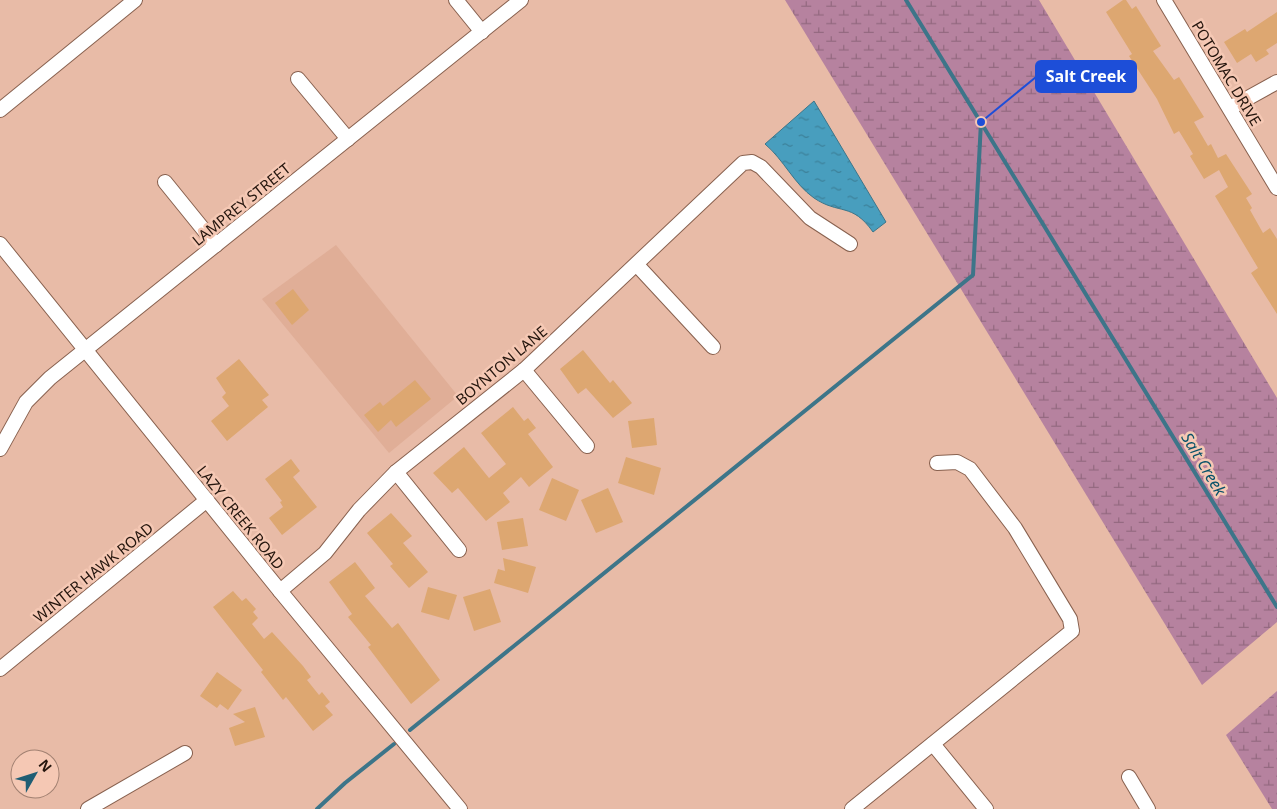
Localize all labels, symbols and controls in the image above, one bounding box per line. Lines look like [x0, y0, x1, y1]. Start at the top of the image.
street label: POTOMAC DRIVE [1188, 17, 1266, 129]
callout: Salt Creek [1036, 61, 1136, 92]
text: Salt Creek [1046, 65, 1126, 87]
street label: LAMPREY STREET [188, 158, 295, 250]
street label: BOYNTON LANE [451, 321, 551, 409]
water label: Salt Creek [1177, 428, 1232, 501]
street label: LAZY CREEK ROAD [193, 461, 289, 573]
street label: WINTER HAWK ROAD [29, 517, 157, 627]
north arrow [10, 749, 60, 799]
text: N [35, 755, 56, 776]

